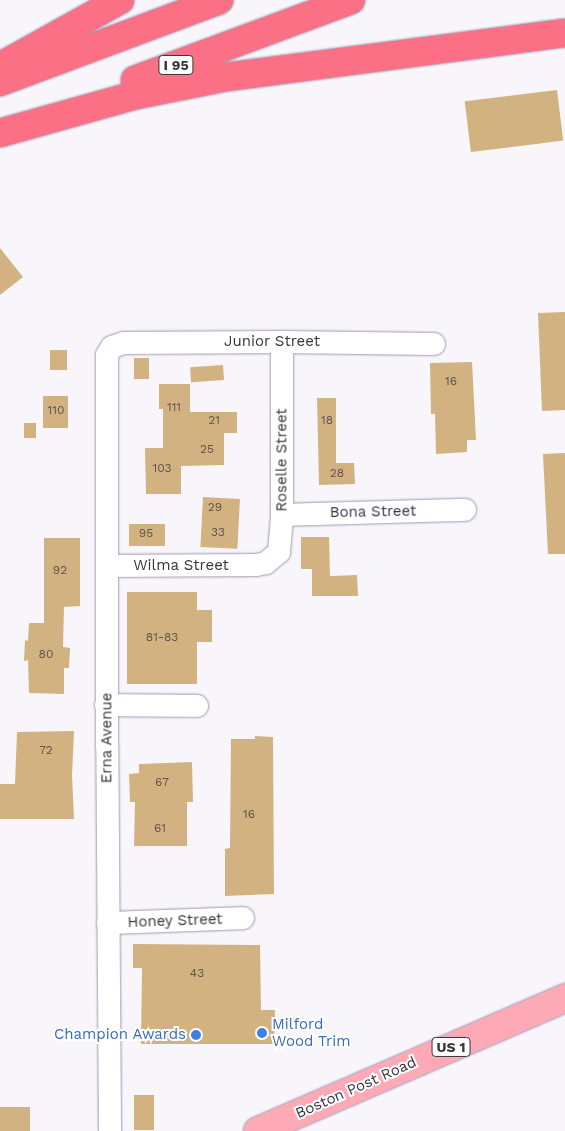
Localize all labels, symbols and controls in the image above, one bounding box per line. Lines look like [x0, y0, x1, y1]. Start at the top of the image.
road number: I 95 [157, 54, 195, 76]
street label: Junior Street [224, 333, 320, 351]
house number: 16 [445, 375, 457, 389]
house number: 111 [167, 401, 181, 415]
house number: 110 [48, 404, 64, 418]
street label: Roselle Street [273, 408, 291, 512]
house number: 21 [208, 414, 220, 428]
house number: 18 [321, 414, 333, 428]
house number: 25 [200, 443, 214, 457]
house number: 103 [153, 462, 171, 476]
house number: 28 [330, 467, 344, 481]
house number: 29 [208, 501, 222, 515]
street label: Bona Street [329, 502, 417, 522]
house number: 33 [211, 526, 225, 540]
house number: 95 [139, 527, 153, 541]
street label: Wilma Street [133, 557, 229, 575]
house number: 92 [53, 564, 67, 578]
house number: 81-83 [146, 631, 178, 645]
house number: 80 [39, 648, 53, 662]
street label: Erna Avenue [98, 692, 116, 784]
house number: 72 [39, 744, 53, 758]
house number: 67 [155, 776, 169, 790]
house number: 16 [243, 808, 255, 822]
house number: 61 [154, 822, 166, 836]
street label: Honey Street [127, 910, 223, 932]
house number: 43 [190, 967, 204, 981]
place label: Milford Wood Trim [272, 1015, 351, 1050]
place label: Champion Awards [53, 1026, 186, 1044]
marker: Milford Wood Trim [256, 1027, 268, 1039]
marker: Champion Awards [190, 1029, 202, 1041]
road number: US 1 [431, 1036, 471, 1058]
street label: Boston Post Road [293, 1053, 419, 1123]

